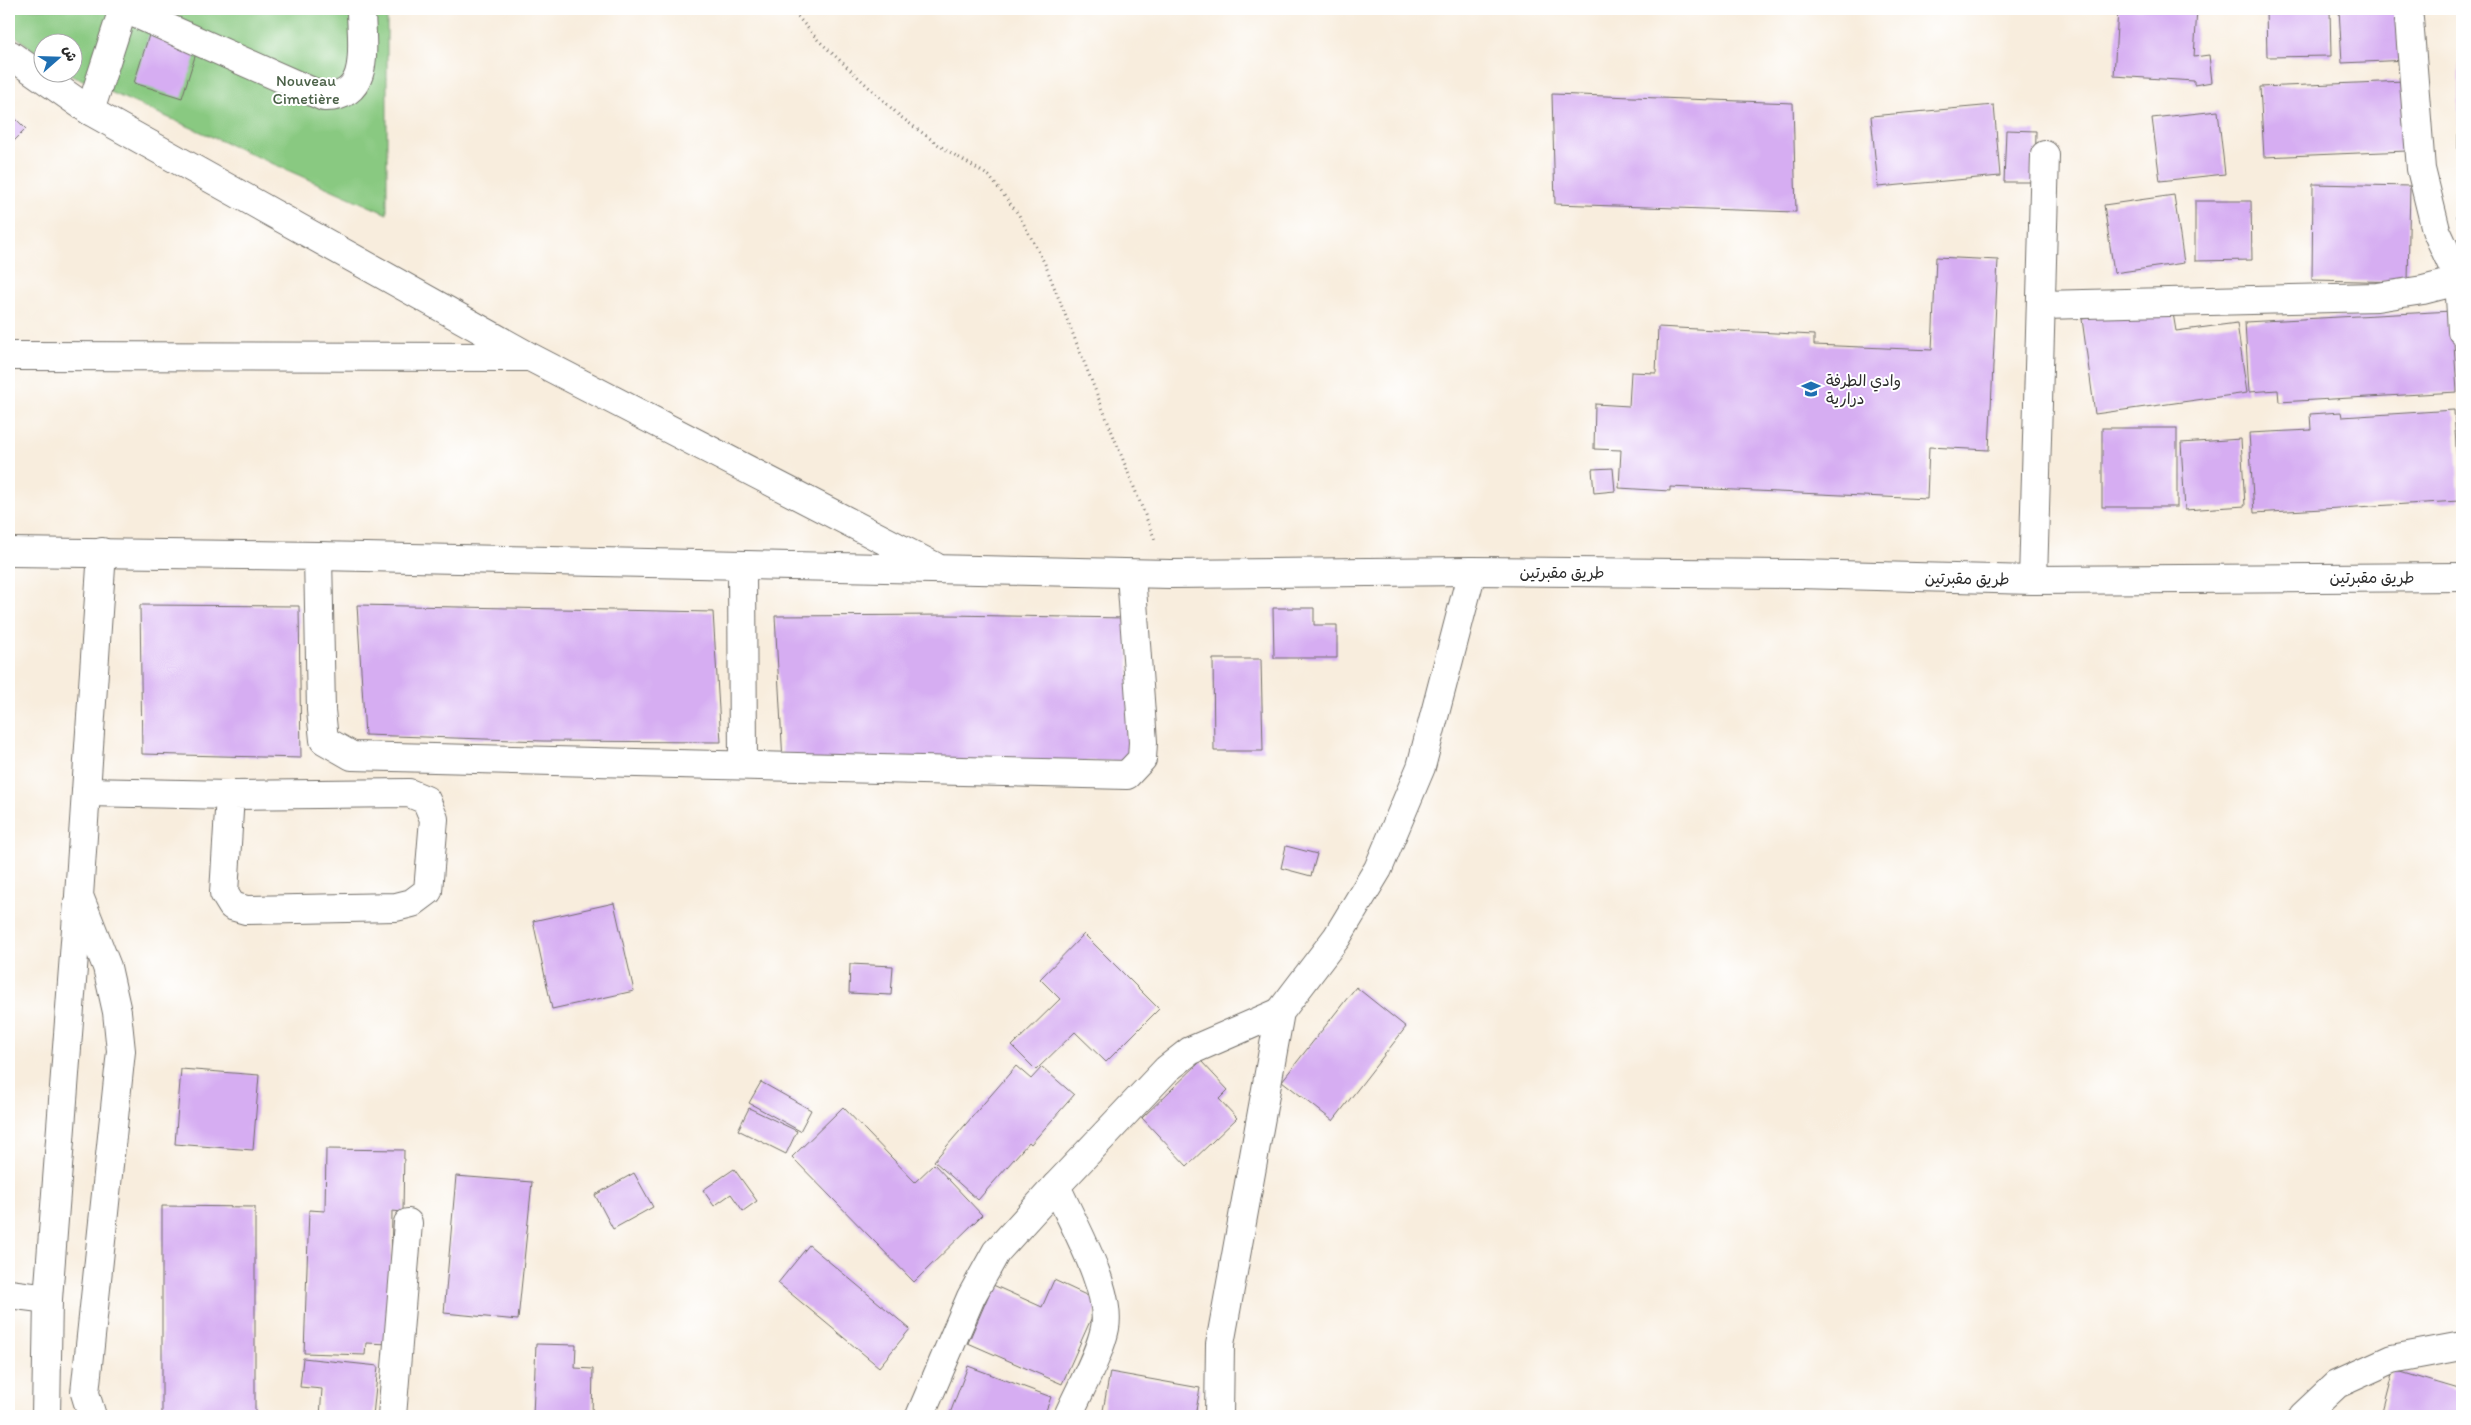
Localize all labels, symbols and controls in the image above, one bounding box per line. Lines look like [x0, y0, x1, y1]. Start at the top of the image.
north arrow [32, 32, 82, 82]
text: ش [59, 44, 80, 64]
park label: Nouveau Cimetière [272, 71, 340, 108]
place label: وادي الطرفة درارية [1826, 371, 1901, 408]
school or university icon: وادي الطرفة درارية [1800, 378, 1822, 400]
street label: طريق مقبرتين [1520, 563, 1604, 582]
street label: طريق مقبرتين [1924, 568, 2010, 589]
street label: طريق مقبرتين [2330, 568, 2414, 587]

